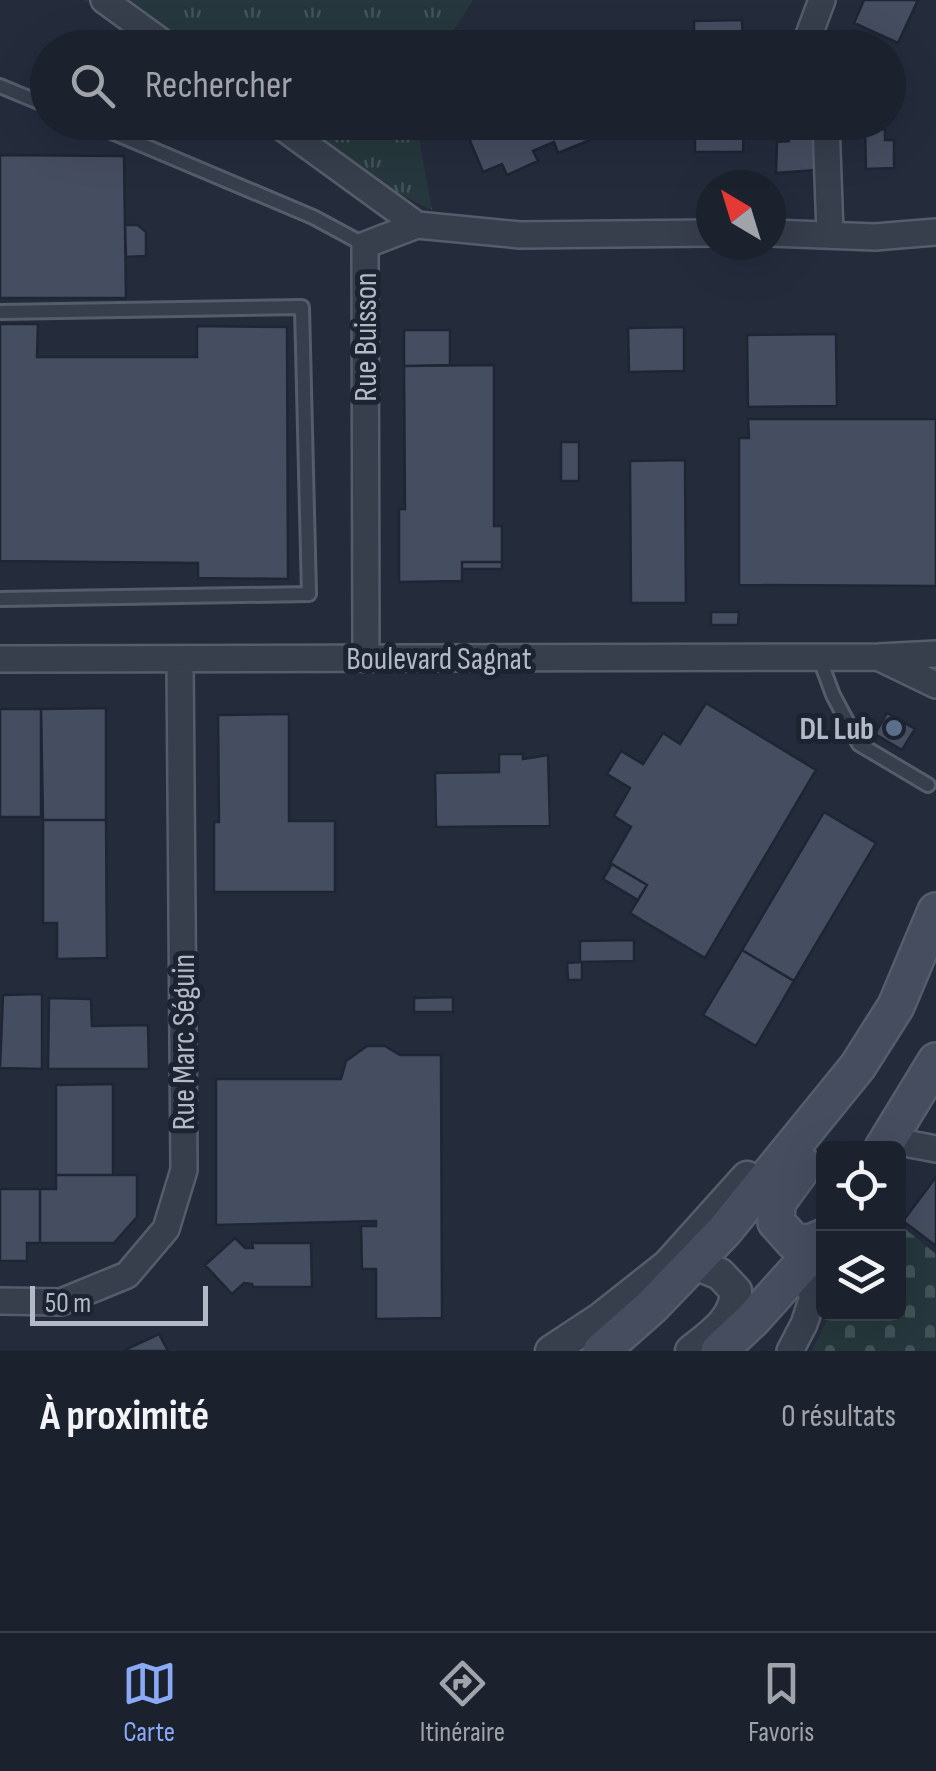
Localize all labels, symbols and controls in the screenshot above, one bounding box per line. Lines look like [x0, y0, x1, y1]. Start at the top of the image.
search box [30, 30, 906, 140]
icon: search [65, 58, 120, 113]
text: Rechercher [145, 63, 292, 108]
north arrow [696, 170, 786, 260]
street label: Rue Buisson [347, 272, 386, 402]
street label: Boulevard Sagnat [346, 640, 532, 679]
place label: DL Lub [799, 710, 874, 749]
marker: DL Lub [883, 717, 905, 739]
street label: Rue Marc Séguin [165, 954, 204, 1130]
map controls [816, 1141, 906, 1321]
button: locate [816, 1141, 906, 1231]
button: layers [816, 1231, 906, 1321]
scale bar [30, 1281, 208, 1326]
text: 50 m [45, 1287, 91, 1320]
text: À proximité [40, 1391, 209, 1442]
text: 0 résultats [781, 1397, 896, 1436]
tab: Carte [122, 1656, 177, 1749]
tab: Itinéraire [420, 1656, 505, 1749]
tab: Favoris [748, 1656, 814, 1749]

